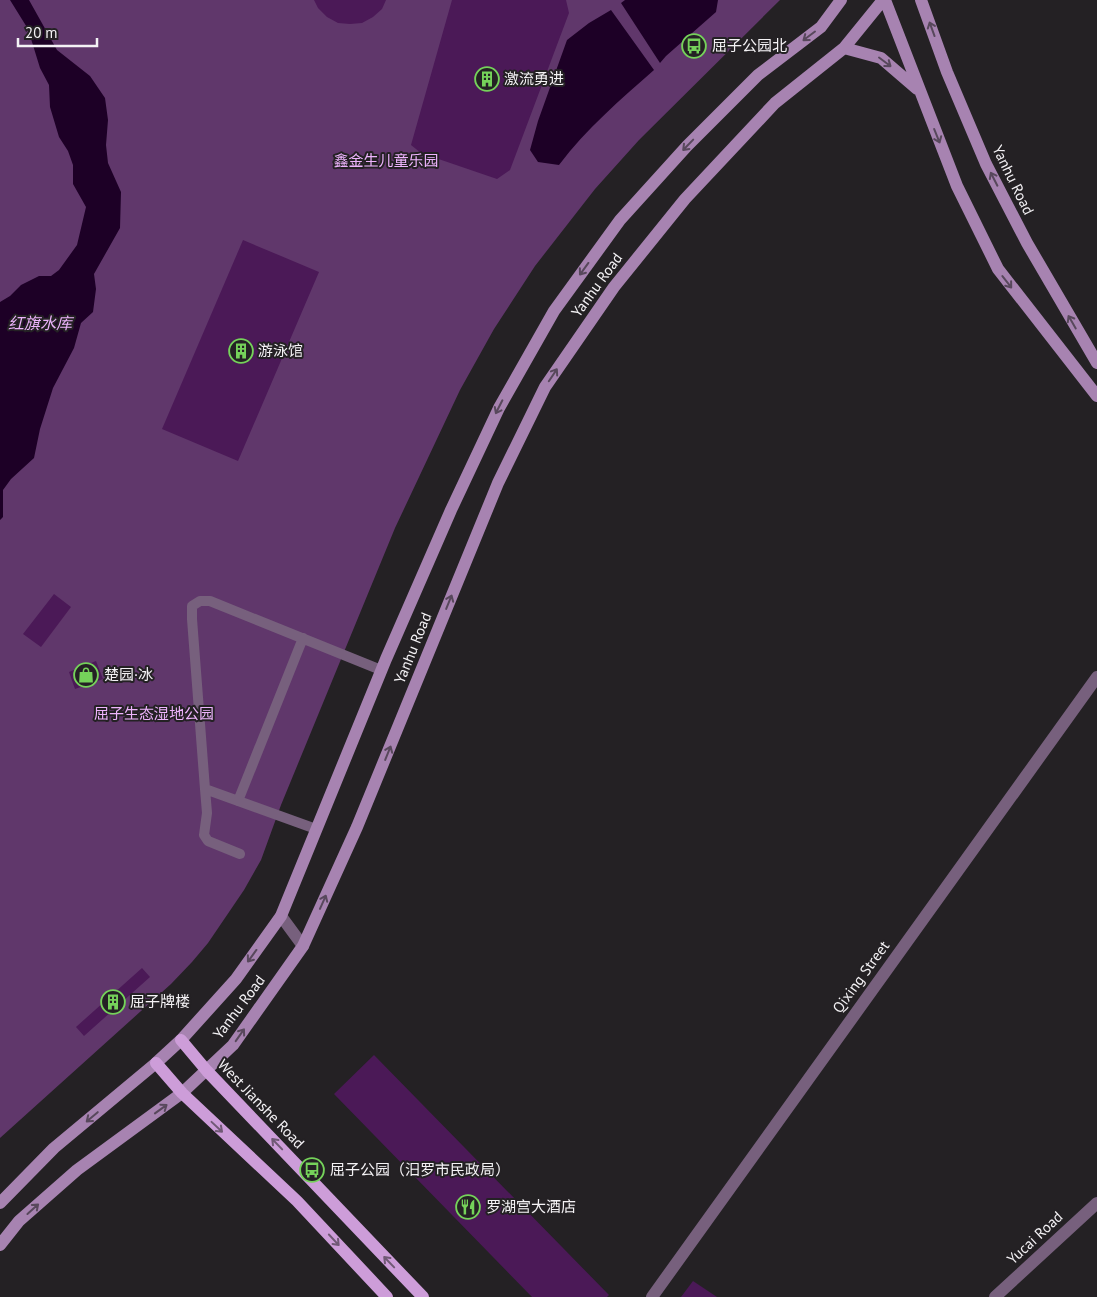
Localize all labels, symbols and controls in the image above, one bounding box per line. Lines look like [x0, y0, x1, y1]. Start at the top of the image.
scale bar [18, 15, 96, 47]
one-way arrow [927, 22, 936, 37]
text: 20 m [25, 23, 58, 42]
one-way arrow [803, 31, 816, 42]
bus stop icon: 屈子公园北 [681, 33, 707, 59]
place label: 屈子公园北 [712, 36, 787, 55]
one-way arrow [878, 57, 892, 67]
building icon: 激流勇进 [474, 66, 500, 92]
place label: 激流勇进 [504, 69, 564, 88]
one-way arrow [933, 128, 942, 143]
one-way arrow [682, 138, 694, 151]
street label: Yanhu Road [988, 142, 1038, 218]
park label: 鑫金生儿童乐园 [333, 151, 439, 170]
one-way arrow [989, 172, 999, 187]
street label: Yanhu Road [567, 249, 626, 321]
one-way arrow [579, 262, 589, 276]
one-way arrow [1002, 275, 1013, 288]
water label: 红旗水库 [8, 313, 75, 333]
one-way arrow [1066, 315, 1076, 329]
building icon: 游泳馆 [228, 338, 254, 364]
place label: 游泳馆 [258, 341, 303, 360]
one-way arrow [548, 369, 558, 383]
one-way arrow [494, 400, 504, 415]
one-way arrow [445, 595, 454, 610]
street label: Yanhu Road [390, 609, 435, 686]
shop icon: 楚园·冰 [73, 662, 99, 688]
place label: 楚园·冰 [104, 665, 153, 684]
park label: 屈子生态湿地公园 [94, 704, 214, 723]
one-way arrow [383, 746, 393, 761]
one-way arrow [319, 895, 329, 910]
street label: Qixing Street [828, 937, 893, 1017]
one-way arrow [247, 949, 257, 963]
street label: Yanhu Road [208, 971, 269, 1042]
building icon: 屈子牌楼 [100, 989, 126, 1015]
place label: 屈子牌楼 [130, 992, 190, 1011]
one-way arrow [235, 1029, 245, 1043]
street label: West Jianshe Road [214, 1055, 309, 1152]
one-way arrow [153, 1104, 167, 1114]
one-way arrow [85, 1111, 98, 1122]
one-way arrow [211, 1121, 224, 1133]
one-way arrow [271, 1138, 283, 1151]
bus stop icon: 屈子公园（汨罗市民政局） [299, 1157, 325, 1183]
place label: 屈子公园（汨罗市民政局） [330, 1160, 510, 1179]
restaurant icon: 罗湖宫大酒店 [455, 1194, 481, 1220]
place label: 罗湖宫大酒店 [486, 1197, 576, 1216]
one-way arrow [26, 1203, 39, 1215]
street label: Yucai Road [1003, 1207, 1067, 1268]
one-way arrow [328, 1234, 340, 1247]
one-way arrow [383, 1255, 395, 1268]

